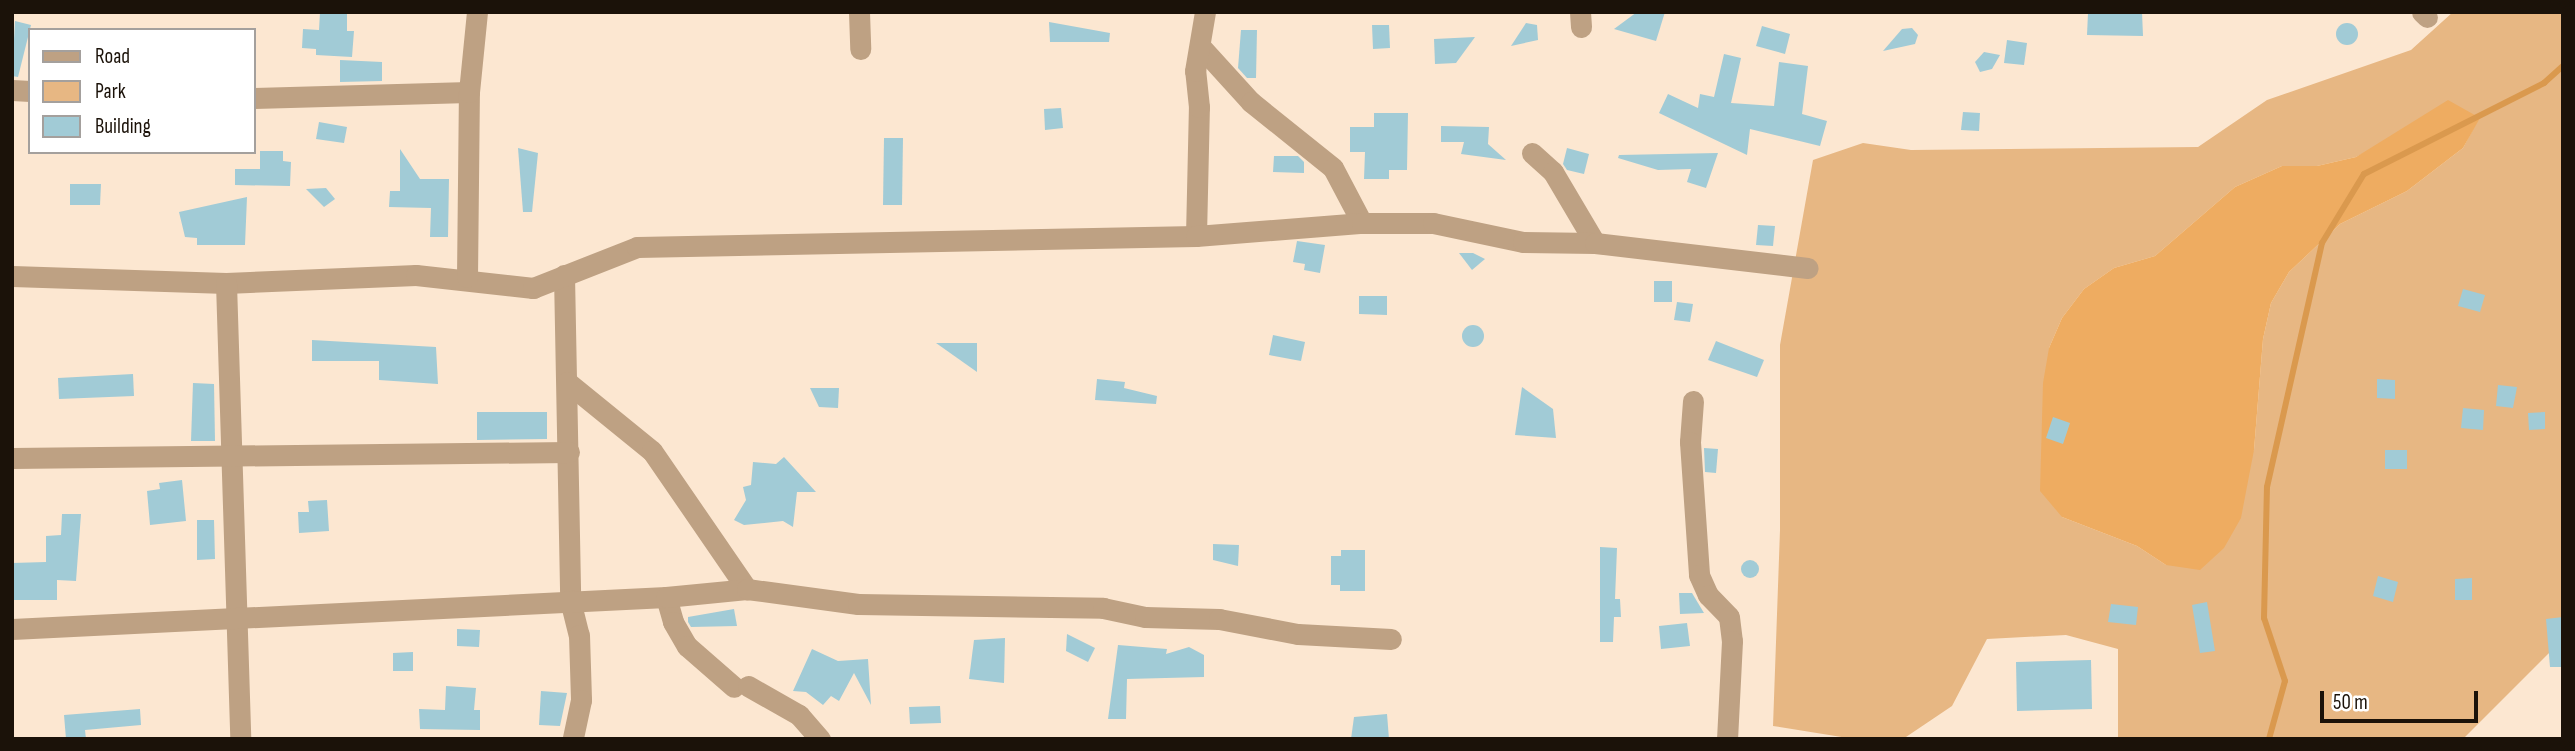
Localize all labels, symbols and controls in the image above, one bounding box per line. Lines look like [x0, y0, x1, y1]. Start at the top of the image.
legend [28, 28, 256, 154]
text: Road [95, 44, 130, 69]
text: Park [95, 79, 126, 104]
text: Building [95, 114, 151, 139]
scale bar [2323, 678, 2480, 722]
text: 50 m [2333, 690, 2368, 715]

